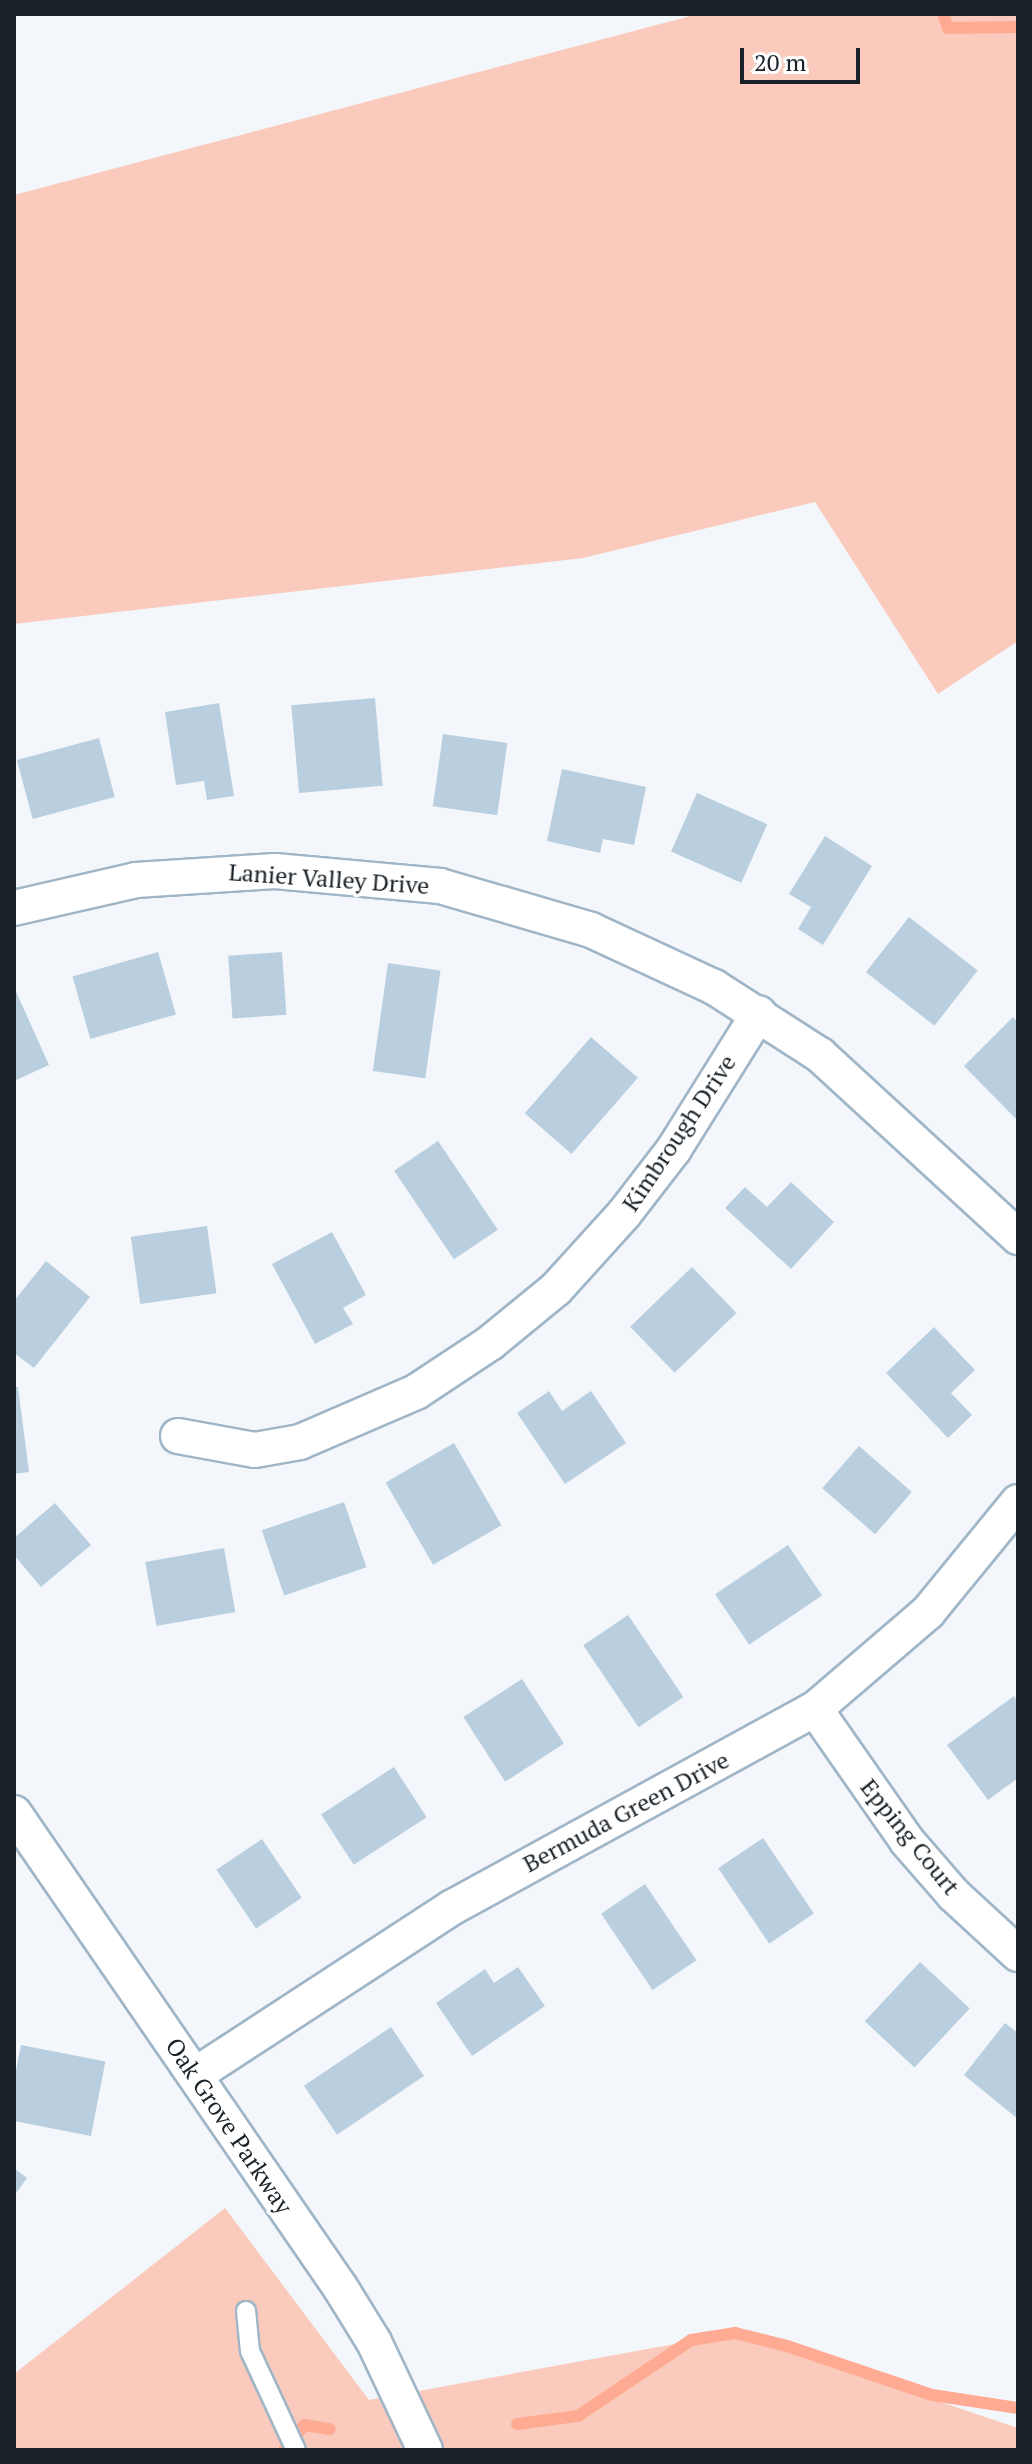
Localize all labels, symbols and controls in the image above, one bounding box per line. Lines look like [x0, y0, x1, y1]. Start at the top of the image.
scale bar [744, 32, 864, 82]
text: 20 m [754, 46, 806, 78]
street label: Lanier Valley Drive [227, 858, 431, 900]
street label: Kimbrough Drive [616, 1049, 742, 1217]
street label: Bermuda Green Drive [518, 1746, 734, 1878]
street label: Epping Court [854, 1773, 966, 1901]
street label: Oak Grove Parkway [159, 2033, 299, 2219]

